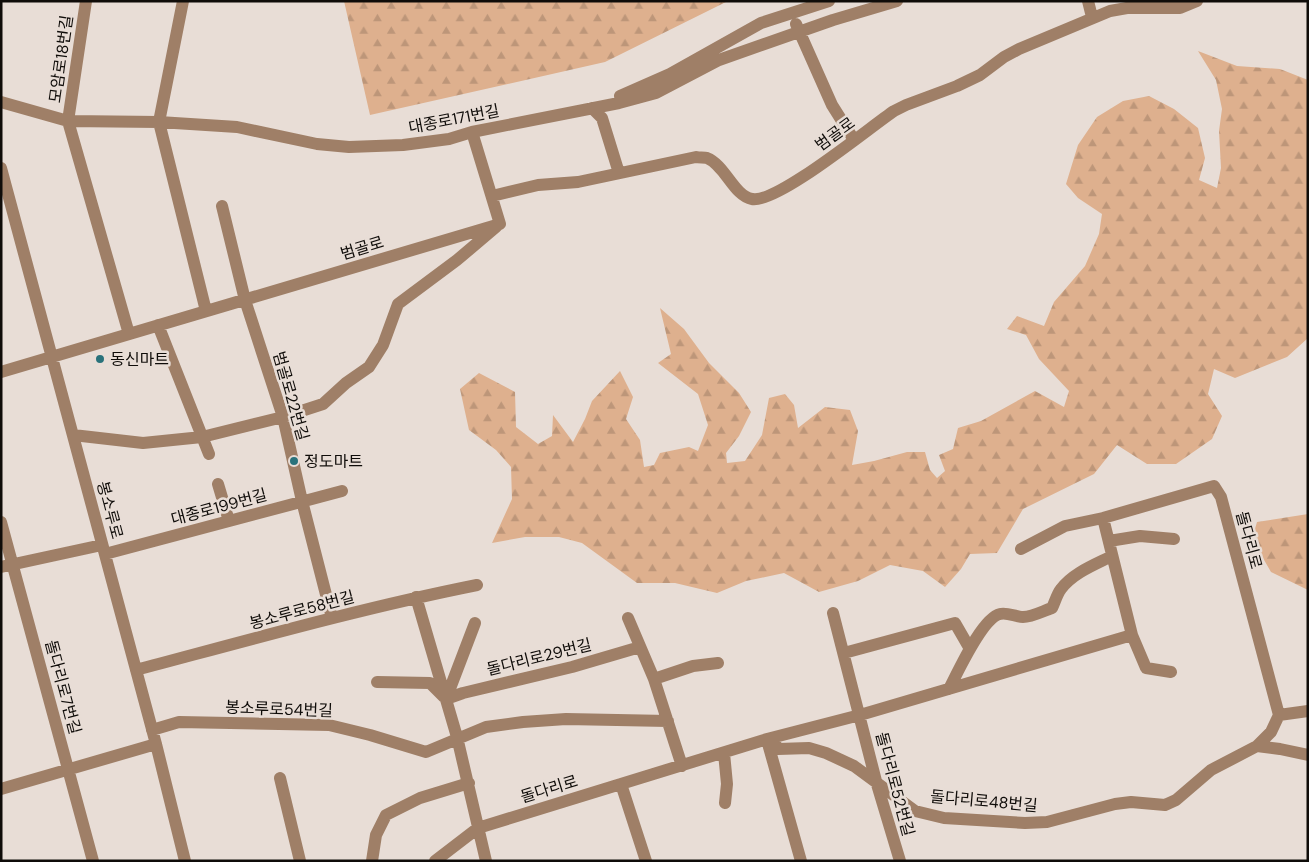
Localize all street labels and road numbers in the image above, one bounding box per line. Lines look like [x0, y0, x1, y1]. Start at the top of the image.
street label: 모암로18번길 [44, 14, 78, 104]
street label: 대종로171번길 [407, 100, 501, 138]
street label: 범골로 [811, 112, 859, 155]
street label: 범골로 [338, 231, 386, 264]
street label: 범골로22번길 [268, 349, 314, 443]
street label: 봉소루로 [92, 479, 128, 541]
street label: 대종로199번길 [169, 484, 269, 530]
street label: 돌다리로 [1231, 509, 1267, 571]
street label: 봉소루로58번길 [247, 586, 357, 634]
street label: 돌다리로29번길 [484, 634, 594, 680]
street label: 돌다리로7번길 [40, 637, 86, 737]
street label: 봉소루로54번길 [225, 697, 333, 721]
street label: 돌다리로52번길 [871, 730, 919, 838]
street label: 돌다리로 [518, 770, 580, 808]
street label: 돌다리로48번길 [929, 786, 1039, 816]

